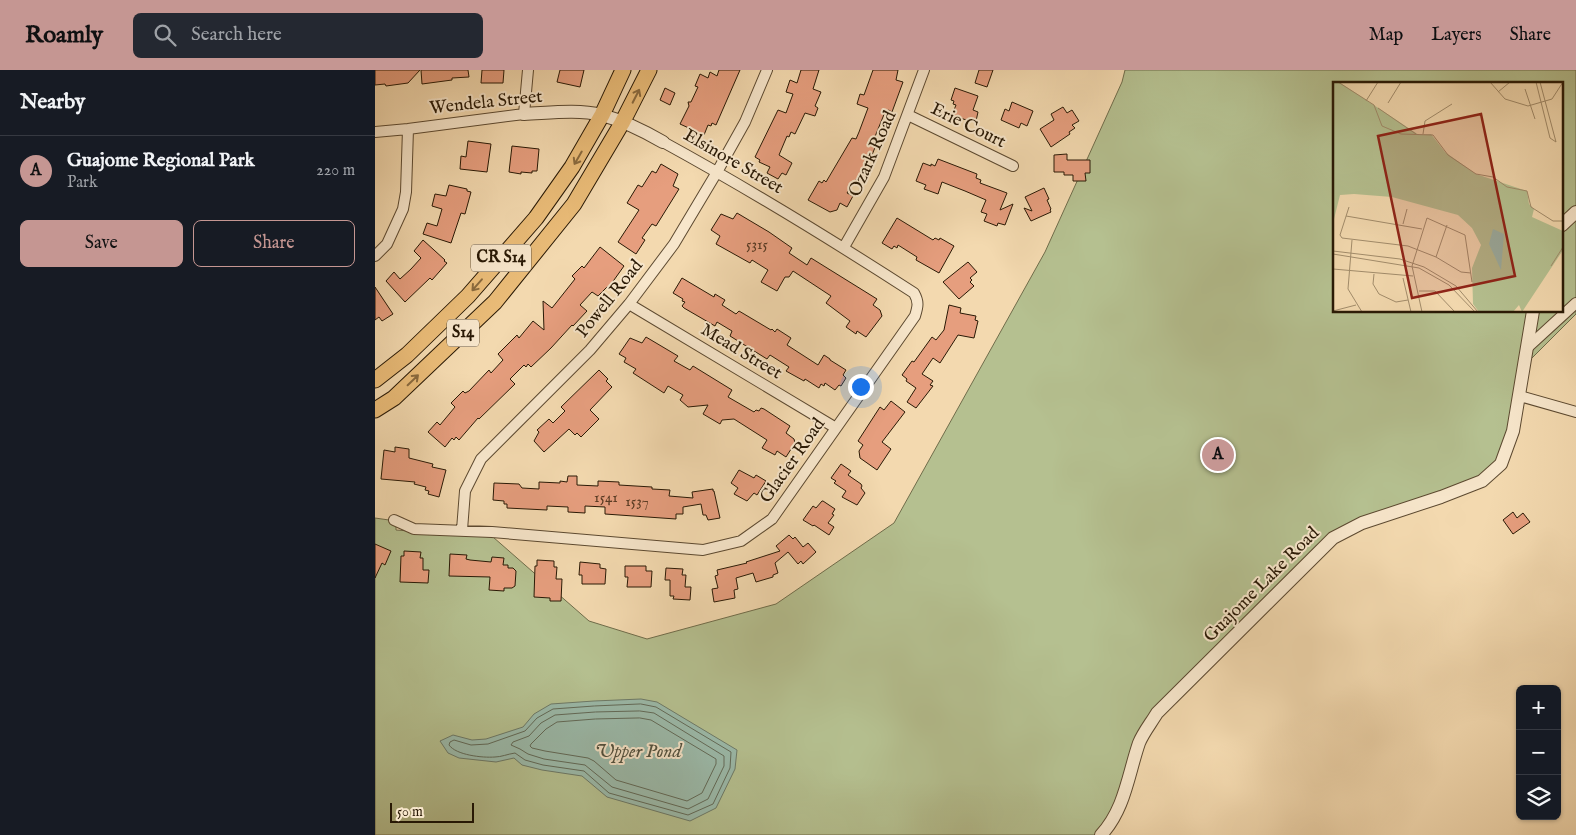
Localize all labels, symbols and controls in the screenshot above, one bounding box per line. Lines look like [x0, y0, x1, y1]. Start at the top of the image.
search box [133, 13, 483, 58]
text: Roamly [25, 20, 103, 51]
icon: search [151, 21, 179, 49]
text: Search here [191, 23, 282, 47]
text: Map [1369, 24, 1403, 47]
text: Layers [1431, 24, 1482, 47]
text: Share [1510, 24, 1551, 47]
inset map [1333, 82, 1563, 312]
street label: Wendela Street [428, 86, 544, 120]
text: Nearby [20, 89, 85, 116]
one-way arrow [631, 89, 641, 104]
street label: Erie Court [927, 98, 1009, 154]
street label: Ozark Road [844, 107, 902, 201]
street label: Elsinore Street [679, 124, 787, 200]
text: Guajome Regional Park [67, 149, 255, 173]
one-way arrow [572, 150, 582, 164]
text: A [31, 161, 41, 181]
text: 220 m [316, 161, 355, 181]
text: Park [67, 173, 97, 193]
button: Save [20, 220, 183, 267]
button: Share [193, 220, 355, 267]
house number: 5315 [746, 235, 769, 254]
road number: CR S14 [471, 244, 531, 272]
street label: Powell Road [571, 255, 649, 343]
one-way arrow [472, 279, 483, 292]
street label: Mead Street [696, 319, 786, 385]
road number: S14 [447, 320, 479, 346]
one-way arrow [407, 374, 419, 386]
your location [848, 374, 874, 400]
street label: Glacier Road [755, 414, 831, 508]
pin: A [1202, 436, 1234, 474]
house number: 1541 [594, 488, 618, 507]
house number: 1537 [625, 492, 649, 511]
street label: Guajome Lake Road [1199, 522, 1325, 648]
map controls [1516, 685, 1561, 820]
button: + [1516, 685, 1561, 730]
button: − [1516, 730, 1561, 775]
water label: Upper Pond [595, 740, 682, 764]
button: layers [1516, 775, 1561, 820]
scale bar [390, 800, 474, 823]
text: 50 m [397, 803, 423, 821]

